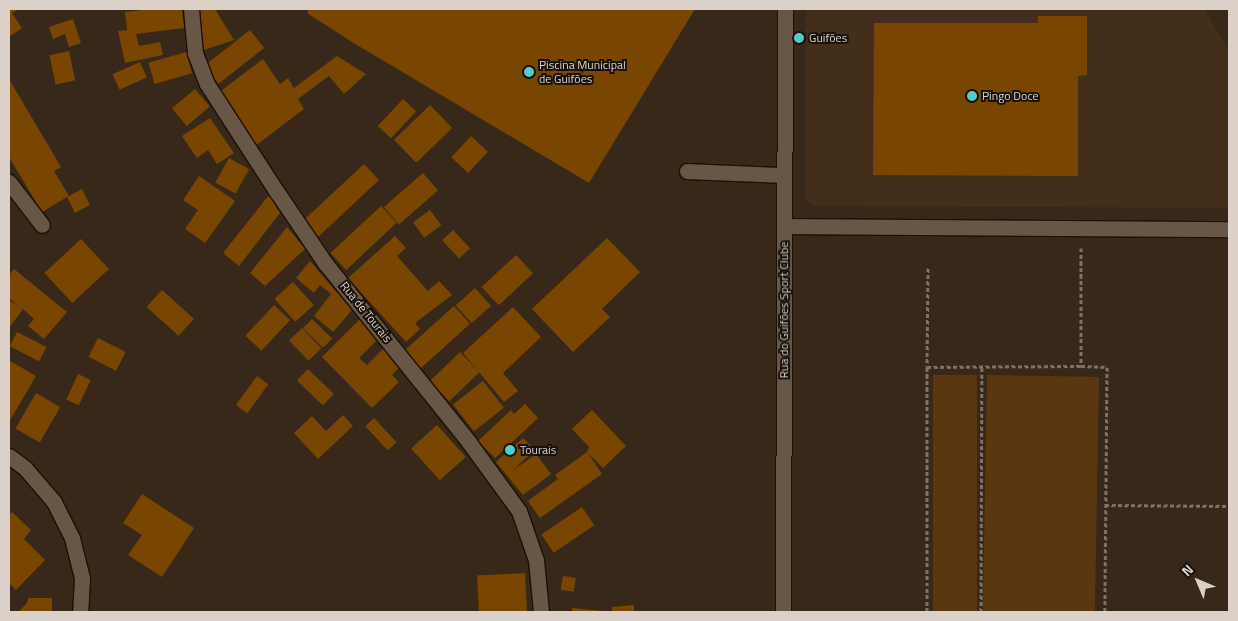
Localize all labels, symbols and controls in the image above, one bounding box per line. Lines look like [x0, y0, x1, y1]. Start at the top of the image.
place label: Guifões [809, 31, 847, 45]
marker: Guifões [793, 32, 805, 44]
place label: Piscina Municipal de Guifões [539, 58, 626, 86]
marker: Piscina Municipal de Guifões [523, 66, 535, 78]
place label: Pingo Doce [982, 89, 1039, 103]
marker: Pingo Doce [966, 90, 978, 102]
street label: Rua do Guifões Sport Clube [777, 242, 791, 378]
street label: Rua de Tourais [337, 279, 395, 345]
place label: Tourais [520, 443, 556, 457]
marker: Tourais [504, 444, 516, 456]
north arrow [1173, 556, 1223, 606]
text: N [1176, 559, 1198, 581]

